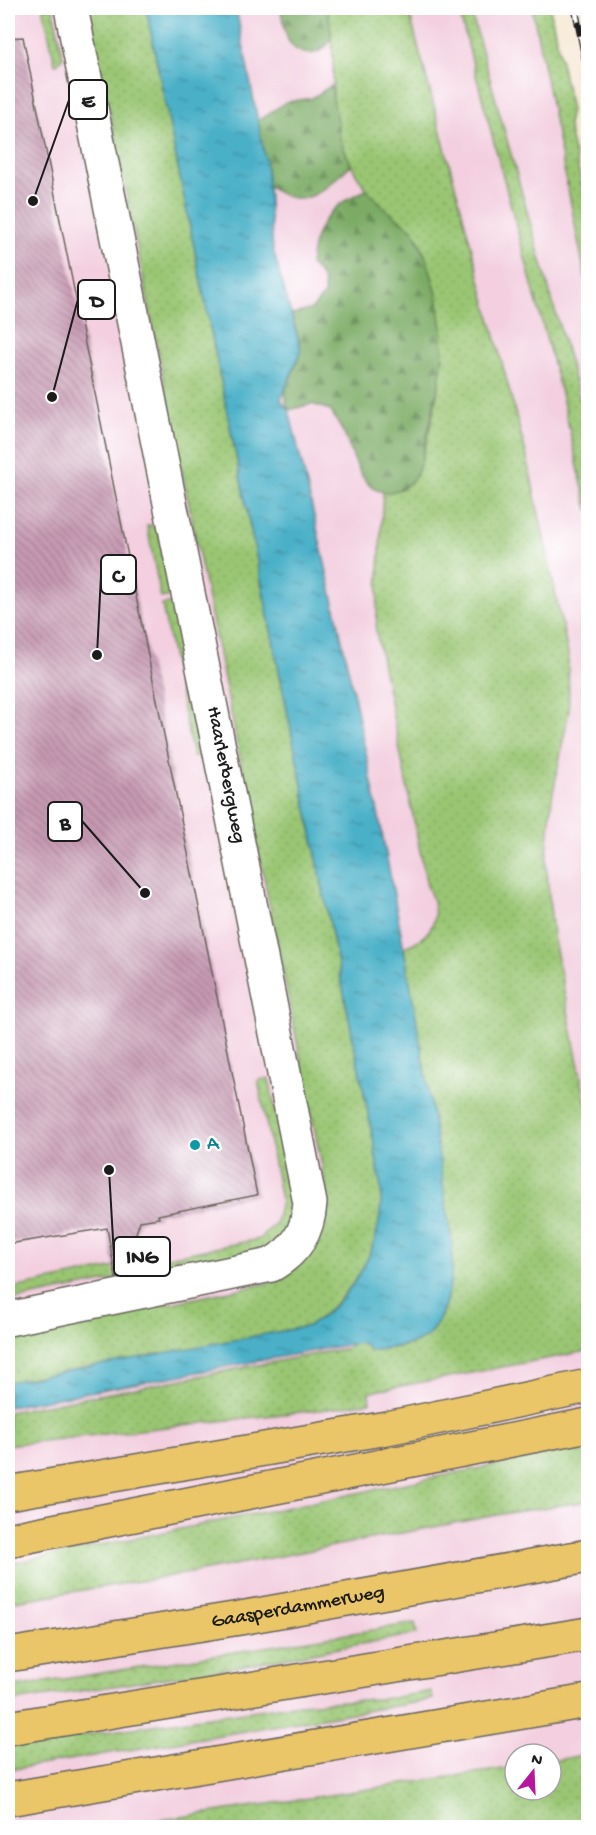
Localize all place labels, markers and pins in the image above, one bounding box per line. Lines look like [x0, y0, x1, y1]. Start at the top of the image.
callout: E [69, 80, 107, 119]
callout: D [78, 280, 115, 319]
callout: C [101, 555, 136, 594]
callout: B [48, 802, 82, 841]
place label: A [207, 1134, 220, 1157]
marker: A [188, 1138, 202, 1152]
callout: ING [114, 1237, 170, 1276]

